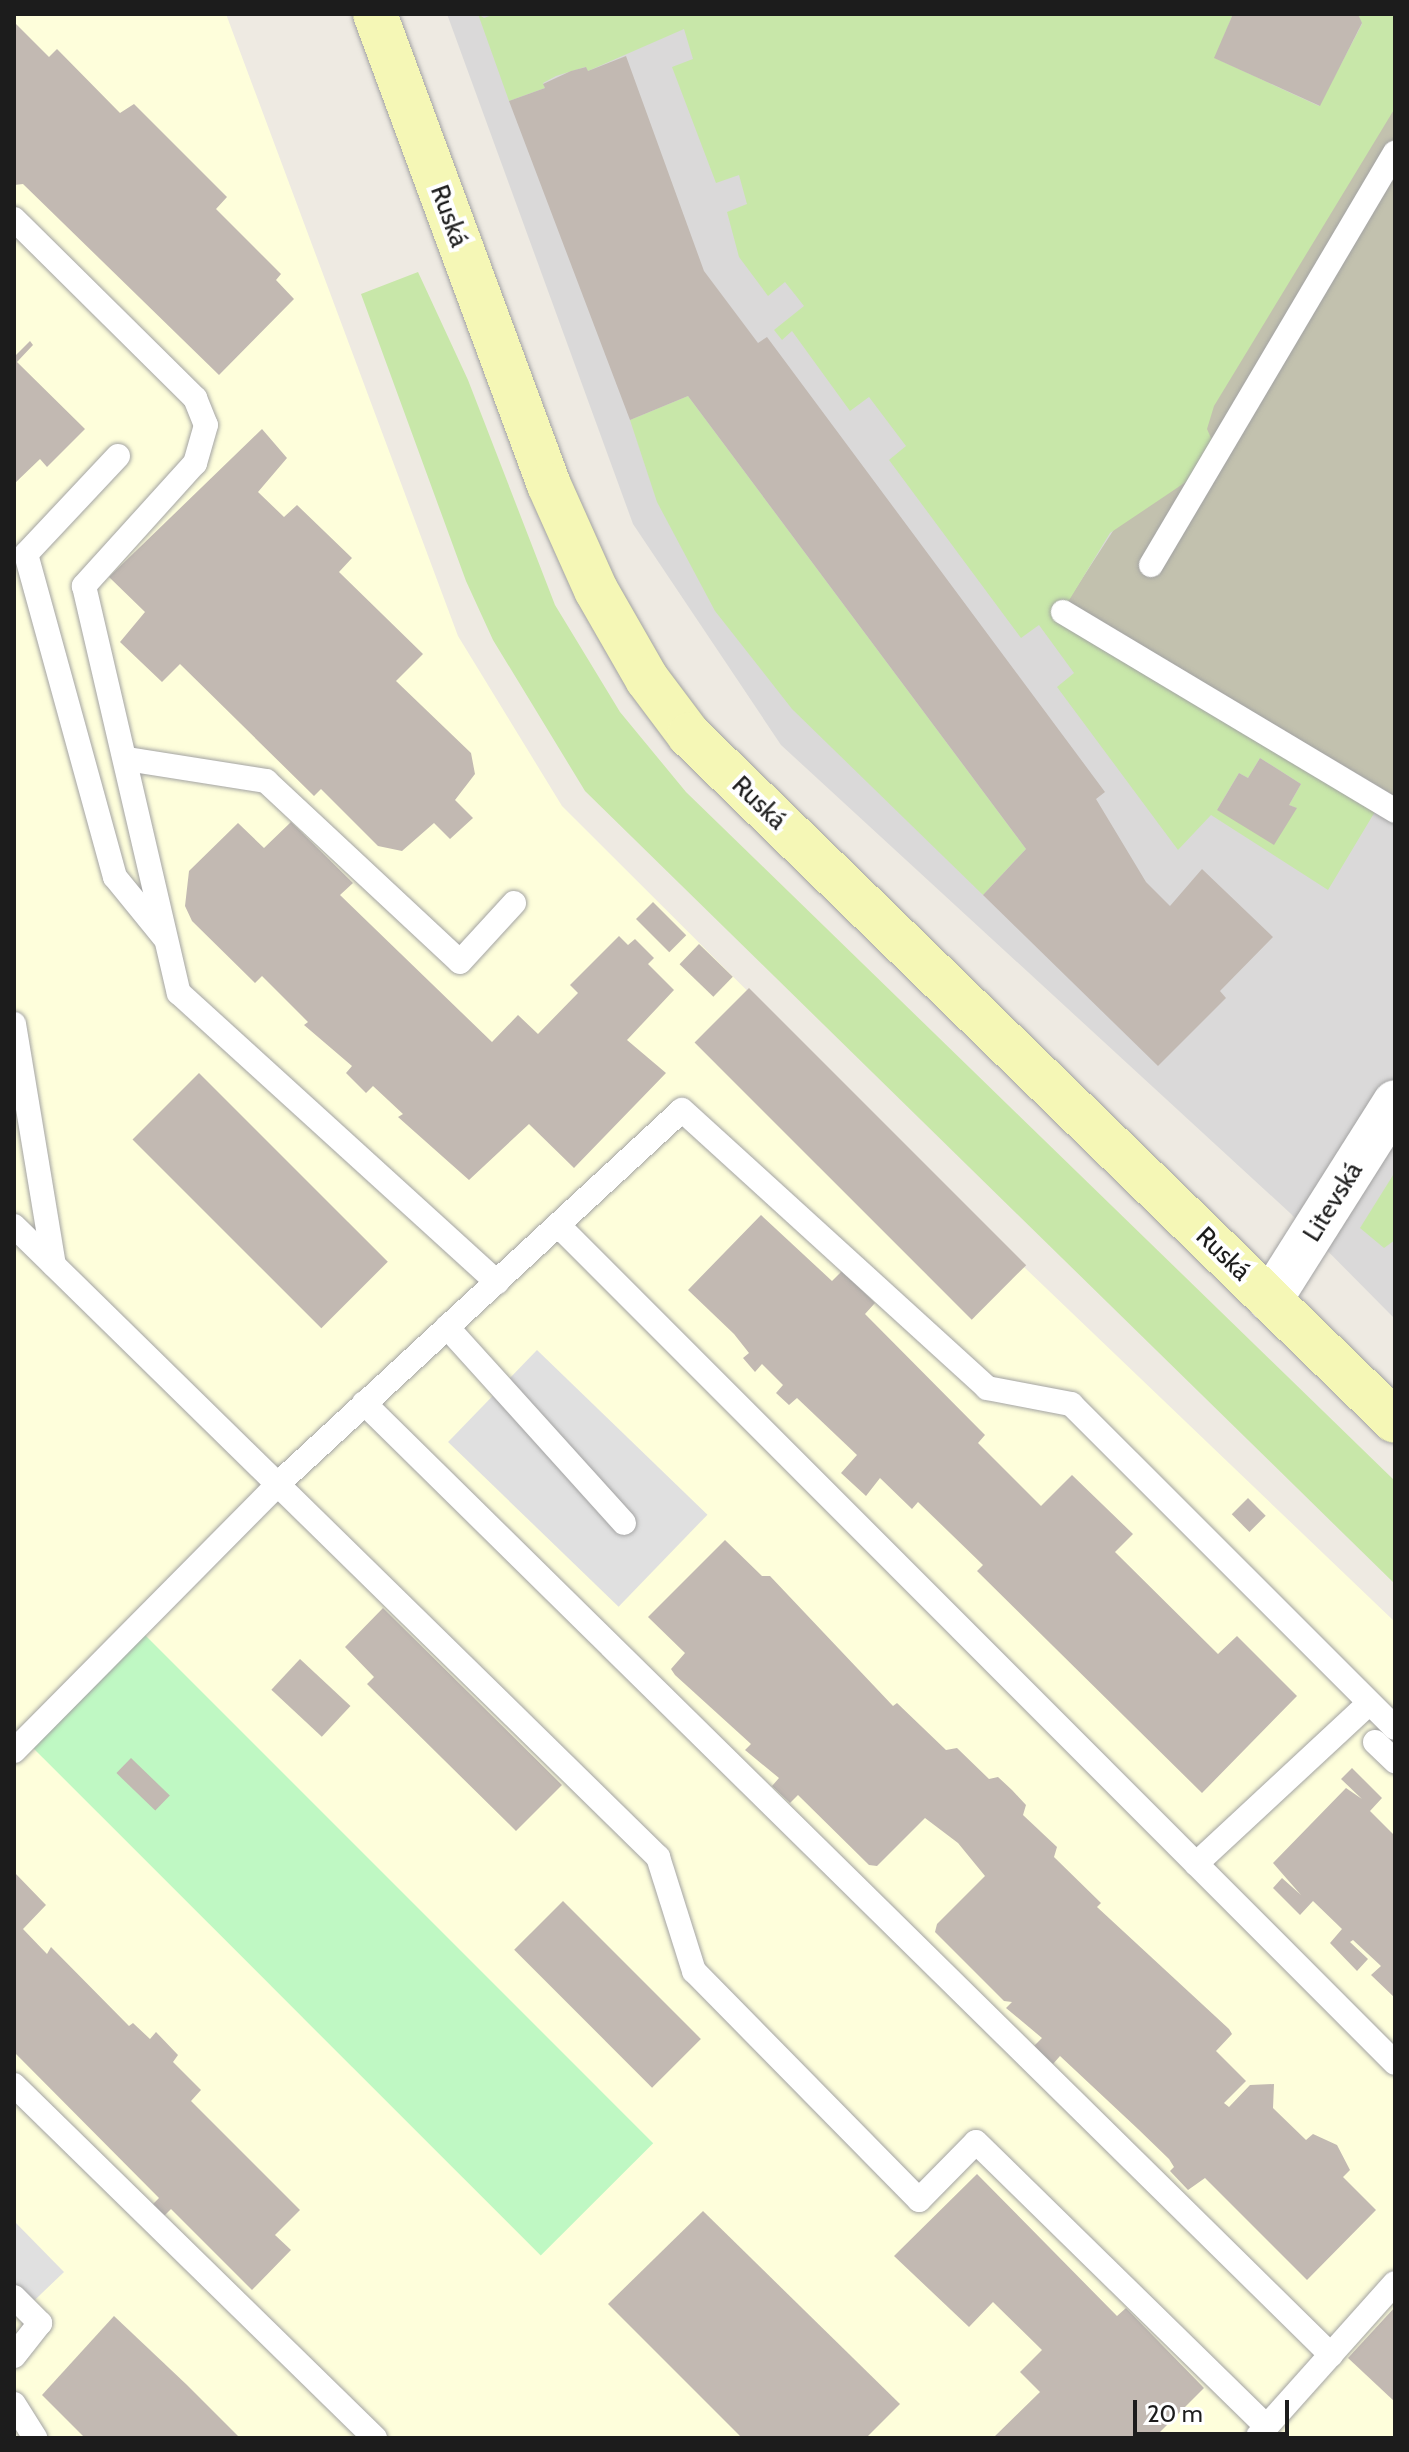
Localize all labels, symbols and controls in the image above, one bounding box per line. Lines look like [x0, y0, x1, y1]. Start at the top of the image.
street label: Ruská [423, 181, 475, 251]
street label: Ruská [725, 770, 793, 836]
street label: Litevská [1296, 1156, 1370, 1248]
street label: Ruská [1189, 1221, 1257, 1287]
scale bar [1137, 2384, 1293, 2434]
text: 20 m [1147, 2399, 1203, 2428]

